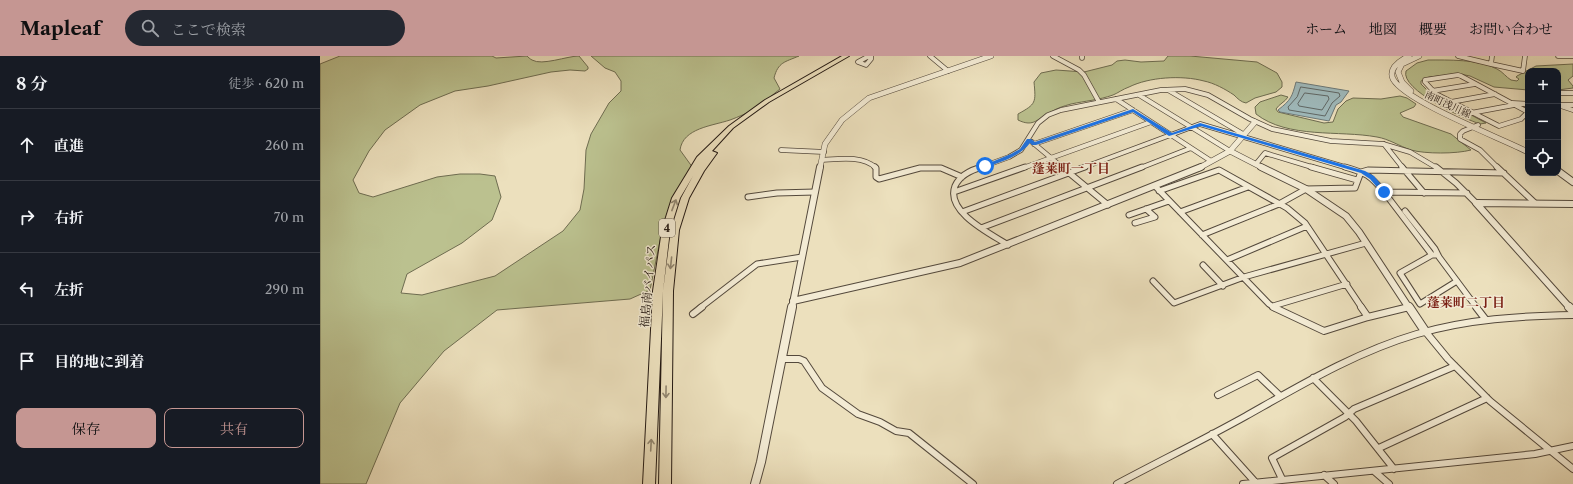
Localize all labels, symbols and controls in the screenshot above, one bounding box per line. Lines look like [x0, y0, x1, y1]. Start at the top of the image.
search box [125, 10, 405, 46]
text: Mapleaf [20, 17, 101, 40]
icon: search [139, 17, 161, 39]
text: ここで検索 [171, 20, 246, 39]
text: ホーム [1305, 20, 1347, 38]
text: 地図 [1369, 20, 1397, 38]
text: 概要 [1419, 20, 1447, 38]
text: お問い合わせ [1469, 20, 1553, 38]
map controls [1525, 68, 1561, 176]
button: + [1525, 68, 1561, 104]
text: 8 分 [16, 74, 48, 94]
text: 徒歩 · 620 m [229, 75, 304, 91]
street label: 南町浅川線 [1422, 88, 1473, 121]
button: − [1525, 104, 1561, 140]
icon: ahead [16, 134, 38, 156]
text: 直進 [54, 136, 84, 155]
text: 260 m [265, 137, 304, 153]
button: locate [1525, 140, 1561, 176]
route start [976, 157, 994, 175]
district label: 蓬莱町一丁目 [1032, 160, 1110, 176]
route end [1375, 183, 1393, 201]
one-way arrow [670, 199, 678, 211]
icon: right [16, 206, 38, 228]
text: 右折 [54, 208, 84, 227]
text: 70 m [274, 209, 304, 225]
road number: 4 [659, 219, 675, 237]
street label: 福島南バイパス [636, 244, 659, 328]
one-way arrow [667, 256, 674, 269]
icon: left [16, 278, 38, 300]
text: 左折 [54, 280, 84, 299]
text: 290 m [265, 281, 304, 297]
district label: 蓬莱町二丁目 [1427, 294, 1505, 310]
icon: arrive [16, 350, 38, 372]
text: 目的地に到着 [54, 352, 144, 371]
one-way arrow [662, 385, 670, 398]
button: 保存 [16, 408, 156, 448]
button: 共有 [164, 408, 304, 448]
one-way arrow [647, 439, 654, 452]

